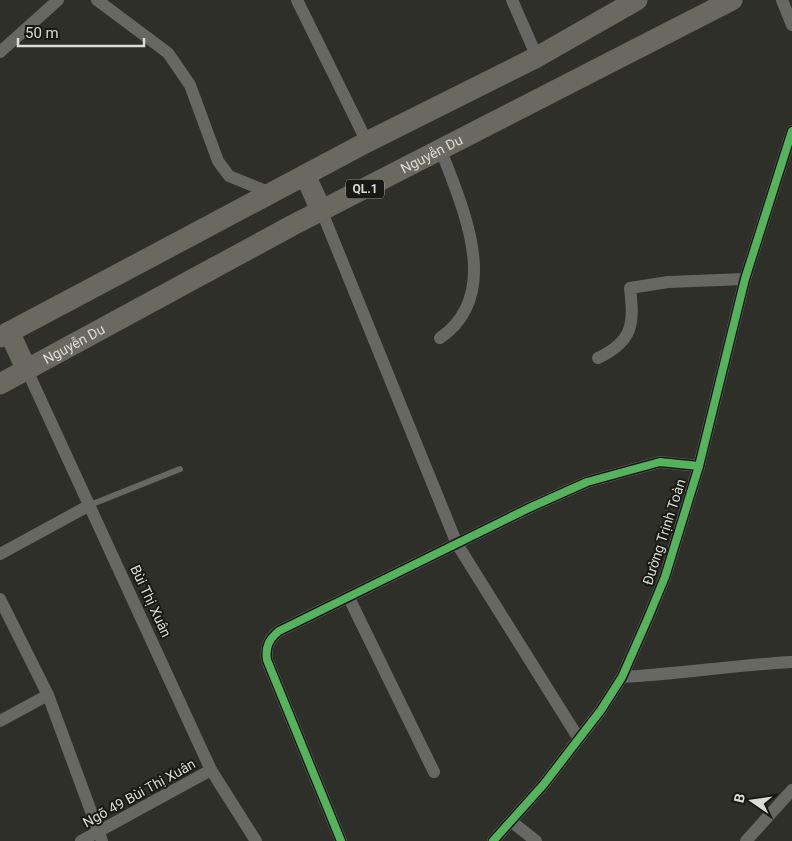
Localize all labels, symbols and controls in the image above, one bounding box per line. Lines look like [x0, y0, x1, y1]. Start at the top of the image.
scale bar [18, 15, 144, 47]
text: 50 m [25, 24, 59, 42]
street label: Nguyễn Du [398, 131, 465, 177]
road number: QL.1 [346, 180, 384, 198]
street label: Nguyễn Du [40, 321, 107, 367]
street label: Đường Trịnh Toàn [639, 477, 689, 587]
street label: Bùi Thị Xuân [127, 562, 175, 640]
street label: Ngõ 49 Bùi Thị Xuân [80, 755, 198, 831]
north arrow [727, 776, 777, 826]
text: B [731, 792, 748, 804]

